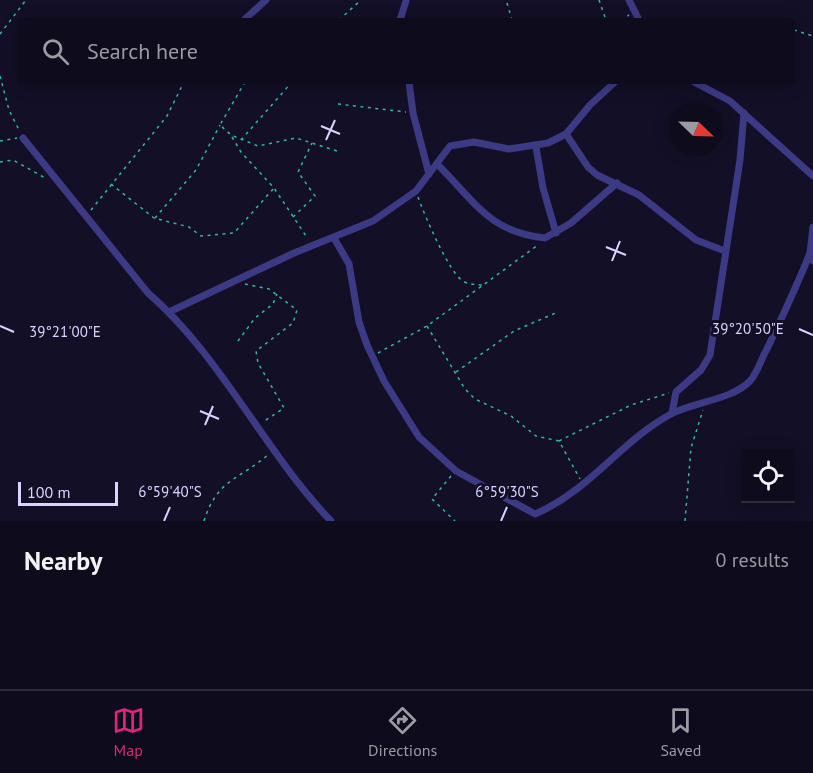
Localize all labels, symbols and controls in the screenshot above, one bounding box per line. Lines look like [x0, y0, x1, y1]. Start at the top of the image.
search box [18, 18, 795, 84]
icon: search [39, 35, 72, 68]
text: Search here [87, 37, 198, 65]
north arrow [669, 102, 723, 156]
text: 39°20'50"E [712, 319, 784, 338]
text: 39°21'00"E [29, 322, 101, 341]
map controls [741, 449, 795, 503]
button: locate [741, 449, 795, 503]
scale bar [18, 479, 118, 507]
text: 100 m [27, 482, 70, 502]
text: 6°59'40"S [138, 482, 202, 501]
text: 6°59'30"S [475, 482, 539, 501]
text: Nearby [24, 544, 102, 577]
text: 0 results [716, 547, 789, 573]
tab: Map [112, 704, 145, 760]
tab: Directions [368, 704, 437, 760]
tab: Saved [661, 704, 701, 760]

